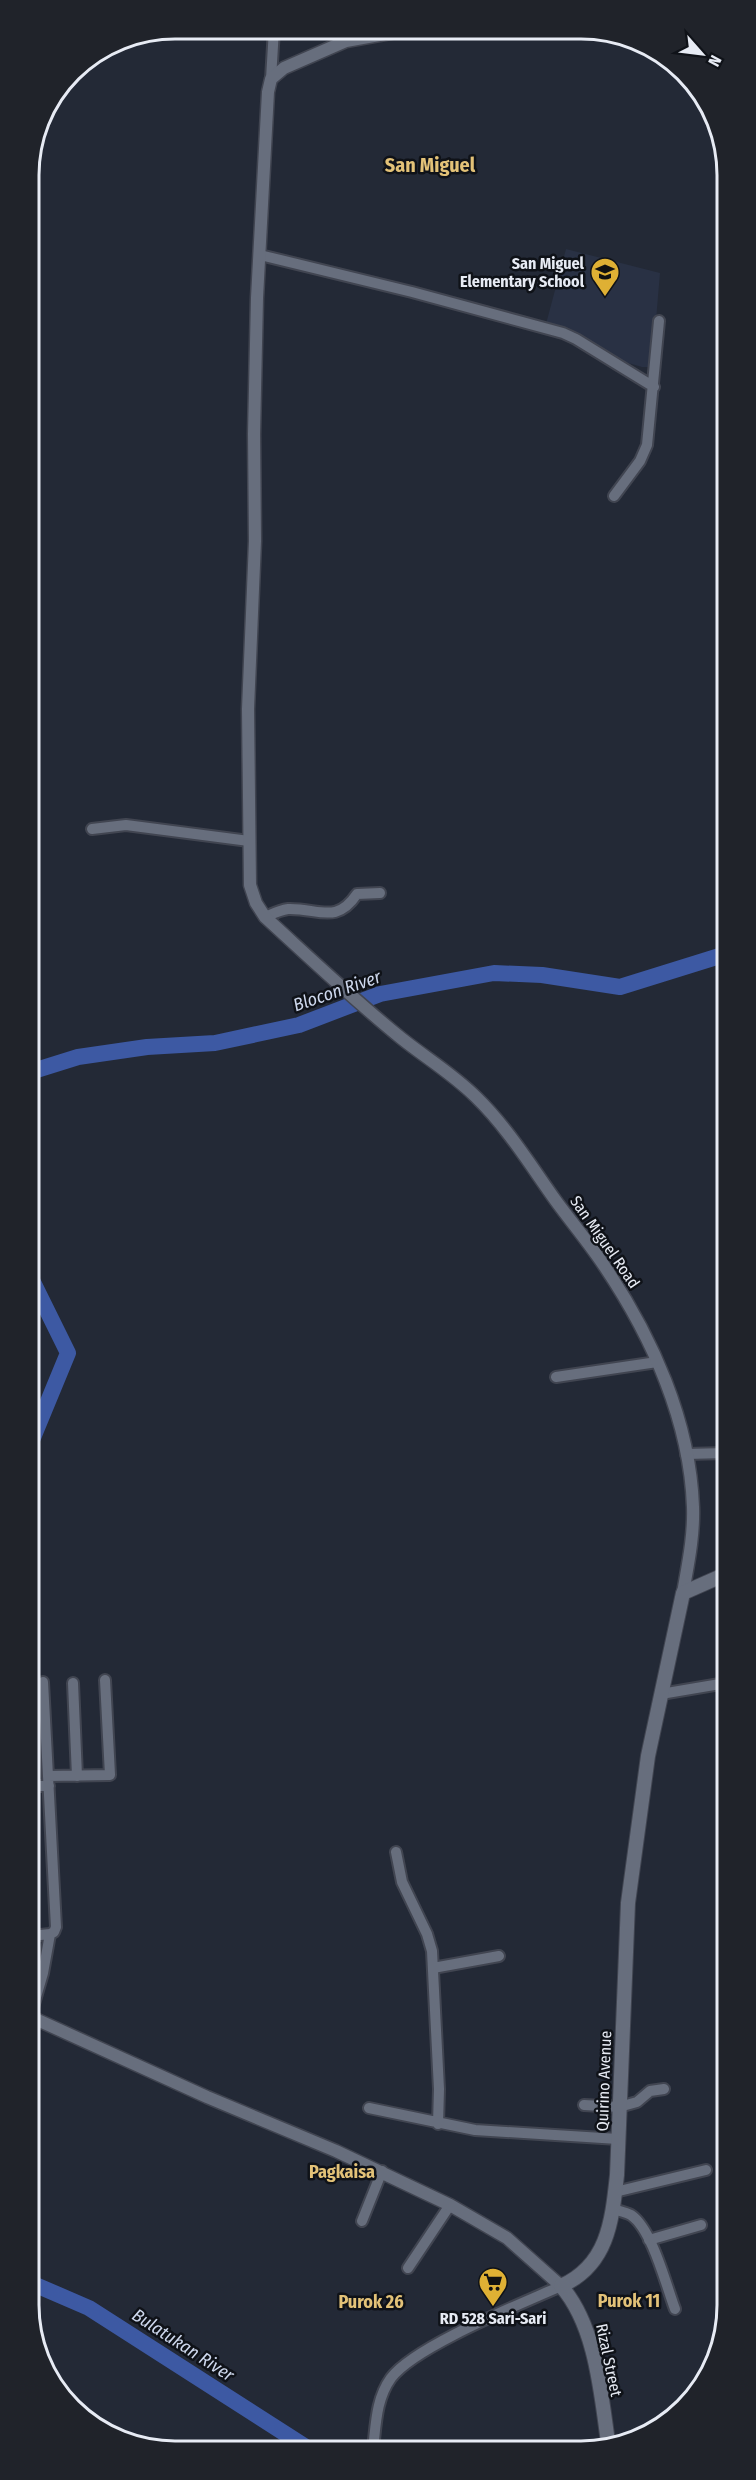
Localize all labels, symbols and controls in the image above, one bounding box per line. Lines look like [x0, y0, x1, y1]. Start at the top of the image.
north arrow [672, 24, 732, 84]
text: N [704, 52, 725, 70]
district label: San Miguel [385, 153, 476, 177]
place label: San Miguel Elementary School [460, 254, 585, 291]
school or university icon: San Miguel Elementary School [589, 256, 621, 298]
water label: Blocon River [290, 966, 384, 1016]
street label: San Miguel Road [566, 1192, 644, 1292]
street label: Quirino Avenue [593, 2030, 615, 2132]
district label: Pagkaisa [309, 2161, 375, 2183]
supermarket icon: RD 528 Sari-Sari [477, 2266, 509, 2308]
district label: Purok 11 [598, 2290, 660, 2312]
district label: Purok 26 [338, 2291, 404, 2313]
water label: Bulatukan River [128, 2304, 239, 2387]
place label: RD 528 Sari-Sari [440, 2309, 546, 2328]
street label: Rizal Street [592, 2322, 626, 2399]

